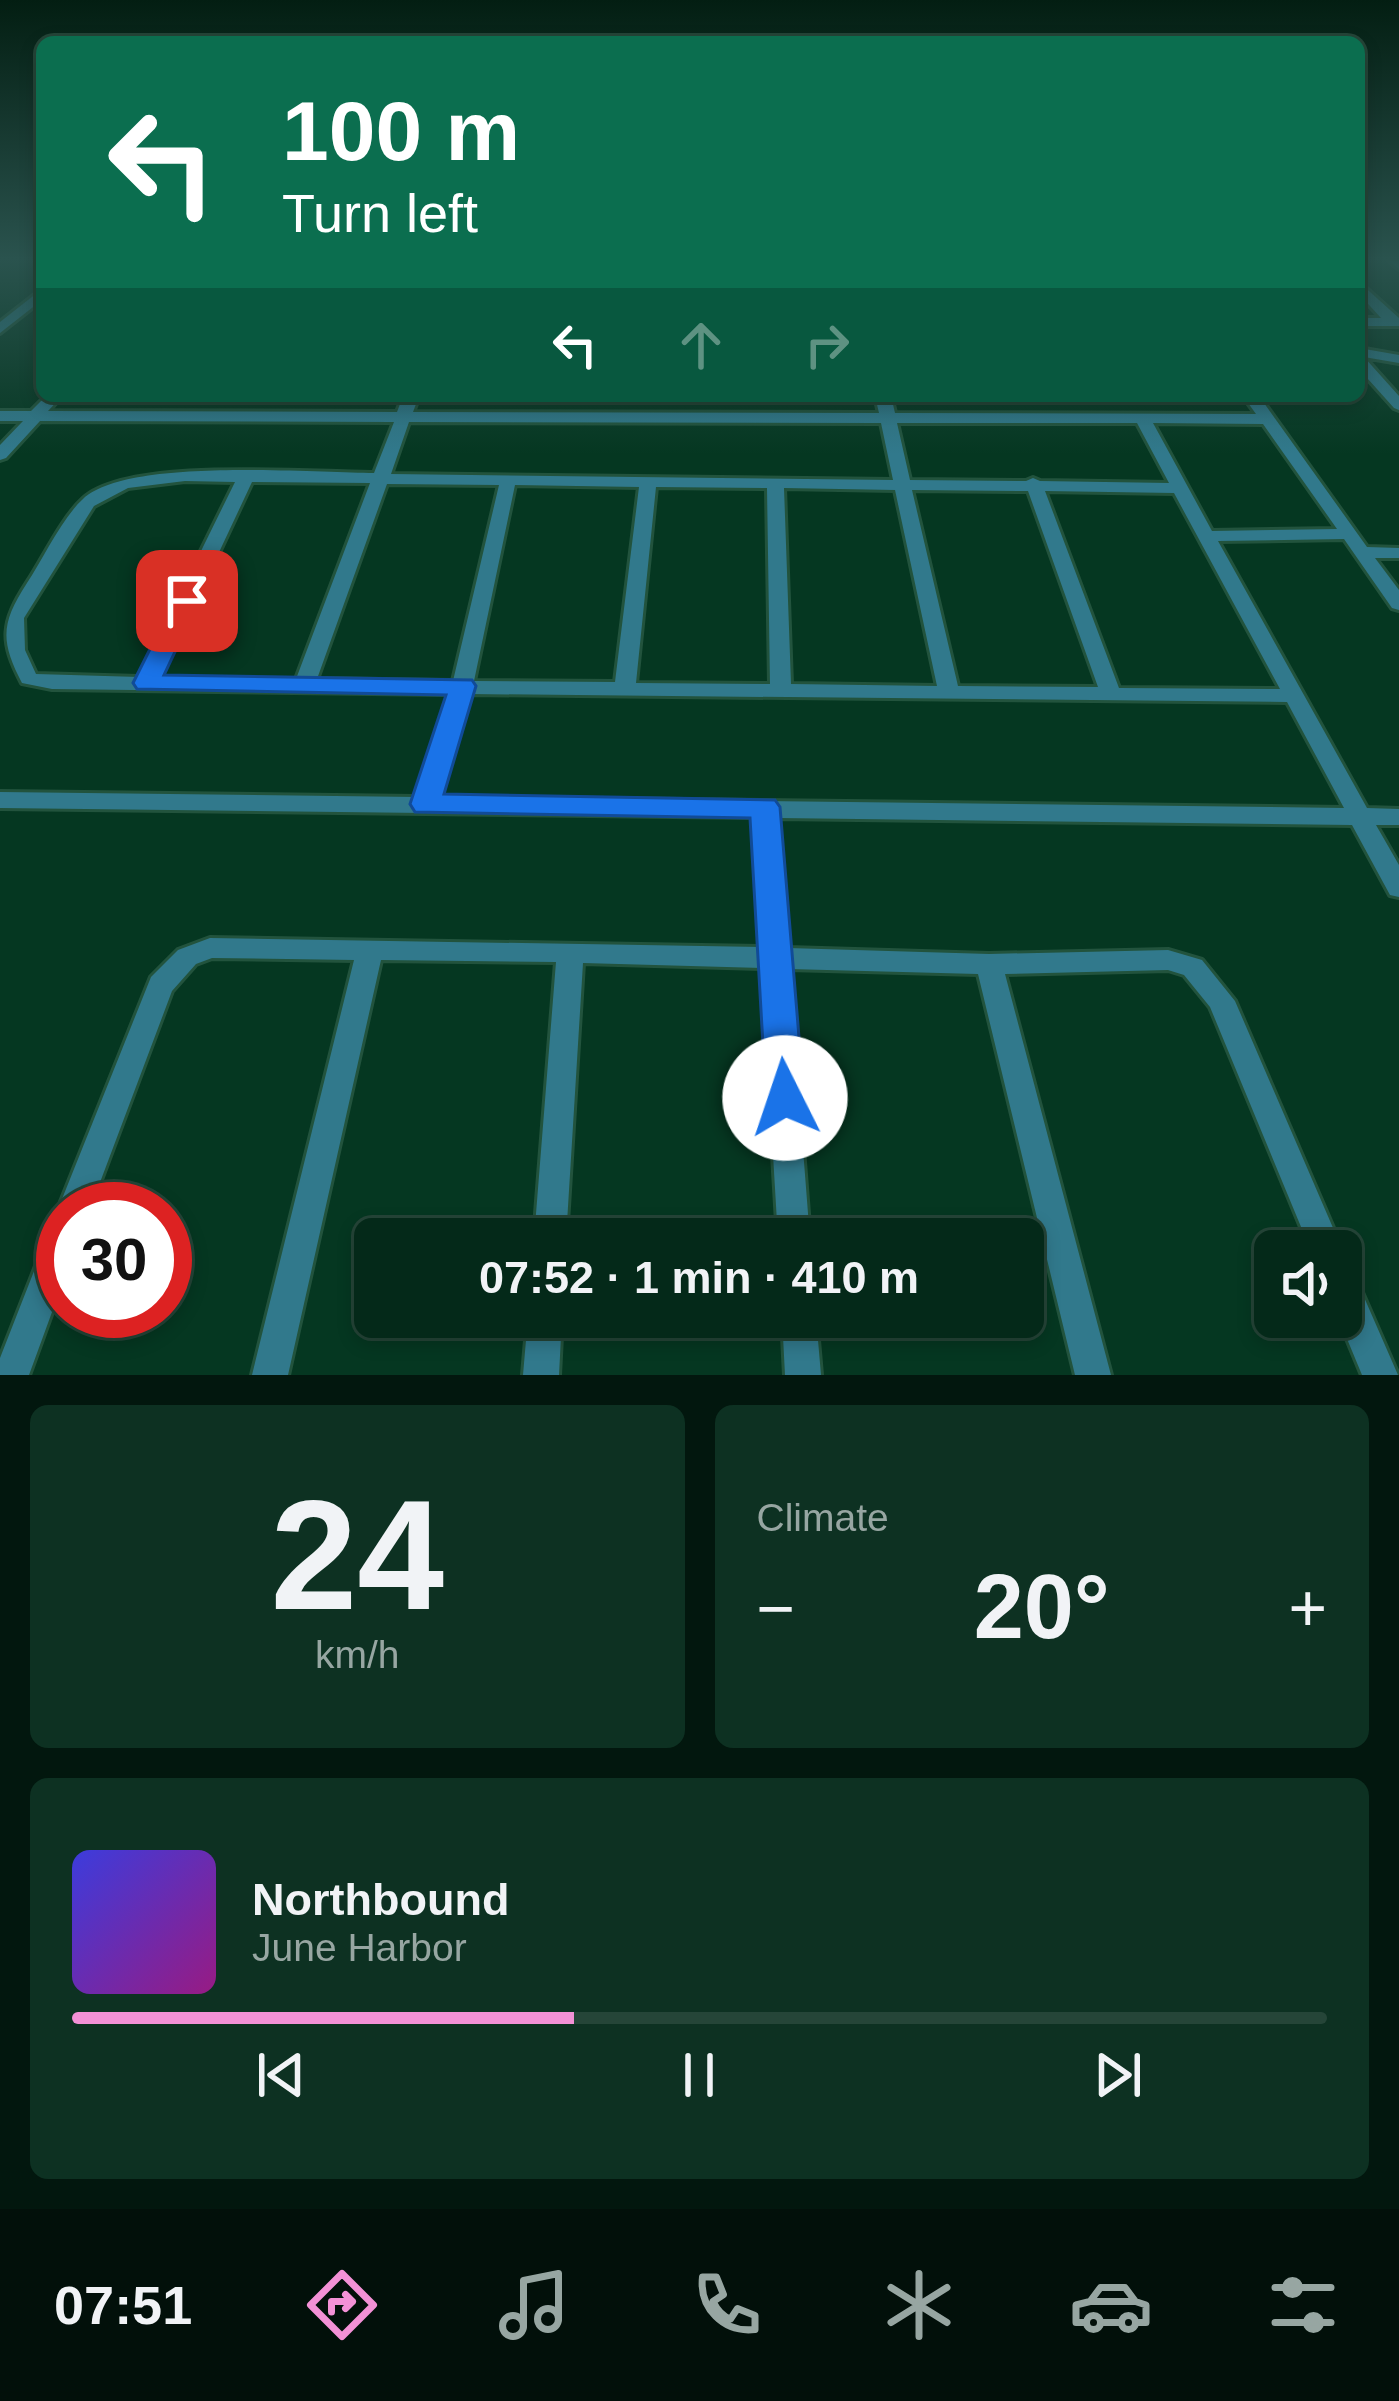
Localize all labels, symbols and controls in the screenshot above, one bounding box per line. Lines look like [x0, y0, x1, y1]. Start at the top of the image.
icon: left [84, 84, 240, 240]
text: 100 m [282, 84, 520, 178]
text: Turn left [282, 183, 478, 243]
icon: left [542, 312, 608, 378]
icon: ahead [668, 312, 734, 378]
icon: right [794, 312, 860, 378]
pin [136, 550, 238, 652]
icon: arrive [154, 568, 220, 634]
position arrow [722, 1035, 848, 1161]
speed limit sign: 30 [36, 1182, 192, 1338]
map controls [1254, 1230, 1362, 1338]
button: sound [1254, 1230, 1362, 1338]
text: 07:52 · 1 min · 410 m [479, 1252, 919, 1303]
text: 24 [270, 1468, 444, 1642]
text: Climate [757, 1496, 889, 1539]
text: 20° [974, 1557, 1110, 1657]
text: − [757, 1571, 795, 1645]
text: + [1288, 1571, 1327, 1645]
text: km/h [315, 1633, 400, 1676]
text: Northbound [252, 1874, 509, 1925]
text: June Harbor [252, 1926, 467, 1969]
icon: previous [248, 2042, 314, 2108]
icon: pause [666, 2042, 732, 2108]
icon: next [1085, 2042, 1151, 2108]
icon: directions [300, 2263, 384, 2347]
icon: music [492, 2263, 576, 2347]
icon: phone [685, 2263, 769, 2347]
icon: climate [877, 2263, 961, 2347]
icon: car [1069, 2263, 1153, 2347]
icon: filters [1261, 2263, 1345, 2347]
text: 07:51 [54, 2275, 192, 2335]

